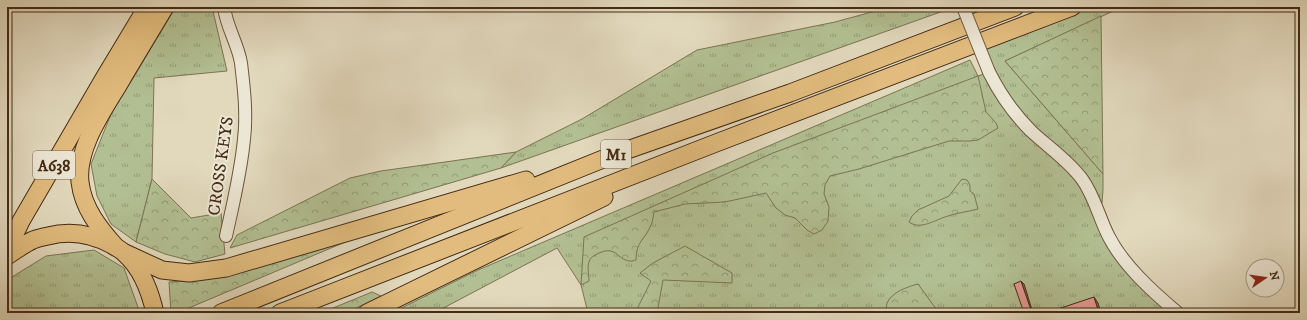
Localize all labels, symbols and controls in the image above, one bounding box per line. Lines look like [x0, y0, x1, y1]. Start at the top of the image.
street label: CROSS KEYS [203, 115, 239, 217]
road number: M1 [601, 140, 631, 168]
road number: A638 [33, 151, 75, 179]
north arrow [1245, 258, 1285, 298]
text: N [1266, 270, 1282, 282]

